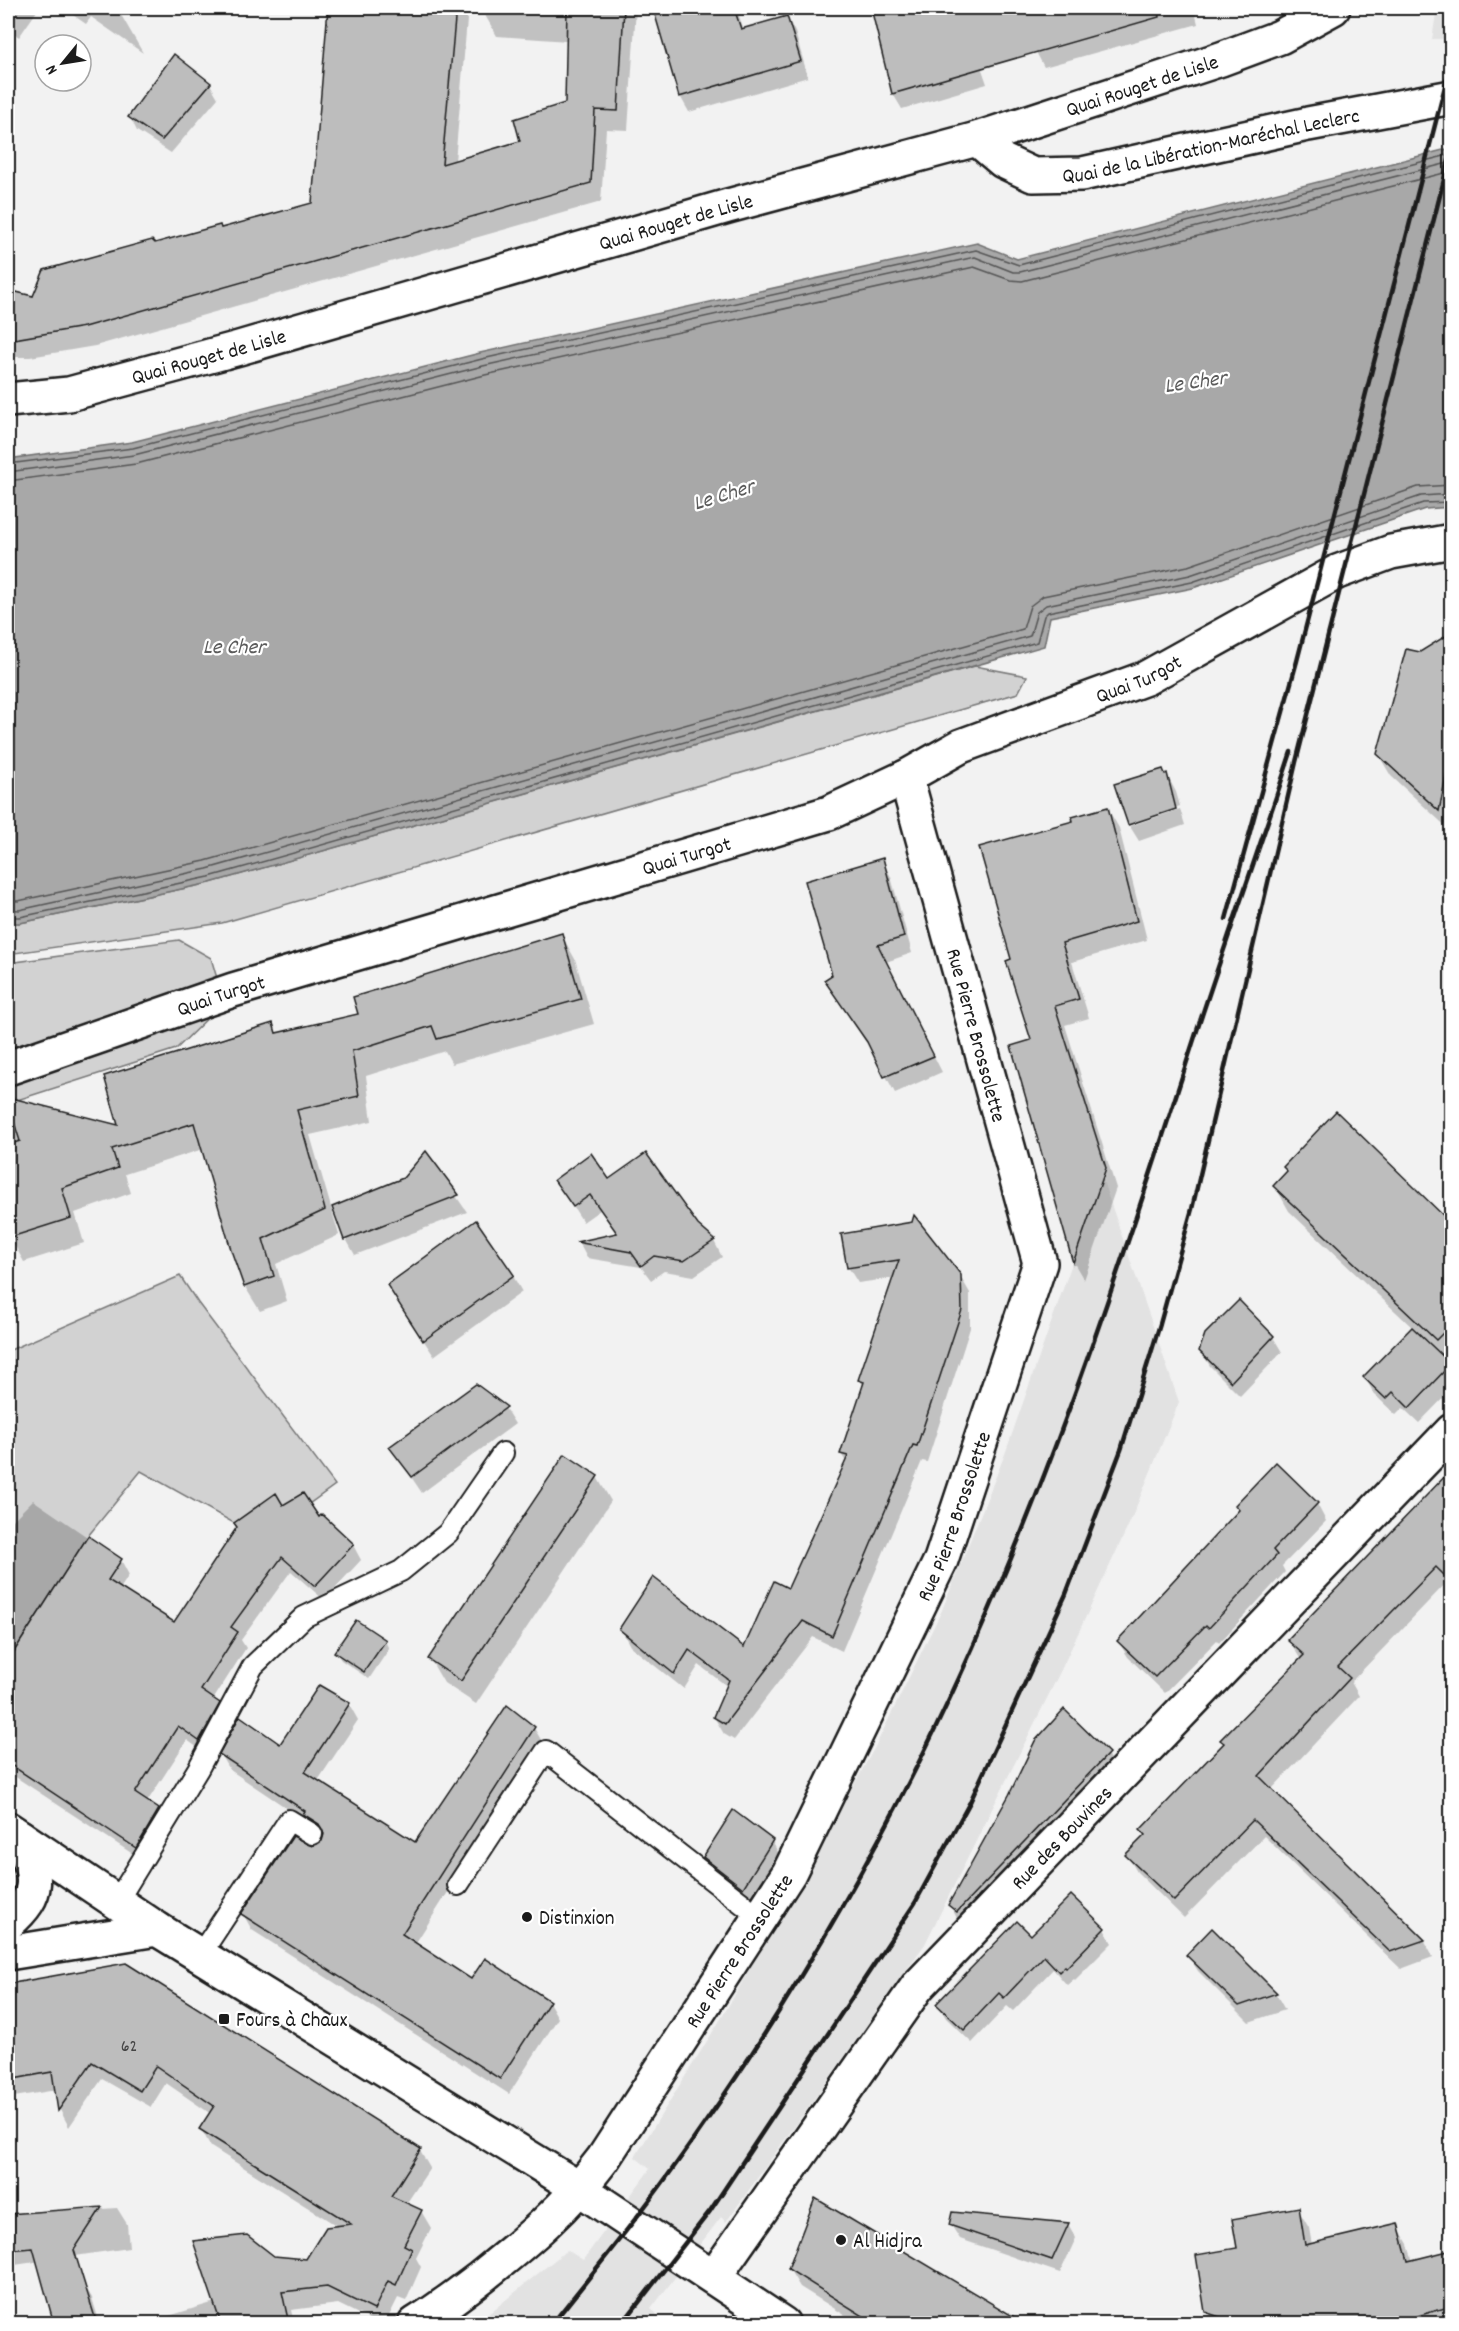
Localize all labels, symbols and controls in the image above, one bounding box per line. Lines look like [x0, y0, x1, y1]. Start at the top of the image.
north arrow [33, 33, 93, 93]
street label: Quai Rouget de Lisle [1063, 49, 1223, 127]
text: N [40, 60, 64, 78]
street label: Quai de la Libération-Maréchal Leclerc [1062, 103, 1362, 192]
street label: Quai Rouget de Lisle [596, 188, 757, 261]
street label: Quai Rouget de Lisle [129, 323, 290, 394]
water label: Le Cher [1162, 363, 1231, 403]
water label: Le Cher [690, 472, 761, 520]
water label: Le Cher [203, 633, 268, 664]
street label: Quai Turgot [1092, 649, 1189, 713]
street label: Quai Turgot [639, 831, 735, 886]
street label: Rue Pierre Brossolette [936, 946, 1012, 1126]
street label: Quai Turgot [173, 969, 270, 1026]
street label: Rue Pierre Brossolette [911, 1428, 1001, 1607]
street label: Rue des Bouvines [1006, 1780, 1121, 1898]
street label: Rue Pierre Brossolette [680, 1869, 802, 2035]
place label: Distinxion [539, 1905, 615, 1935]
marker: Distinxion [520, 1910, 534, 1924]
place label: Fours à Chaux [236, 2007, 347, 2037]
marker: Fours à Chaux [217, 2012, 231, 2026]
house number: 62 [121, 2035, 137, 2060]
place label: Al Hidjra [853, 2228, 923, 2258]
marker: Al Hidjra [834, 2233, 848, 2247]

